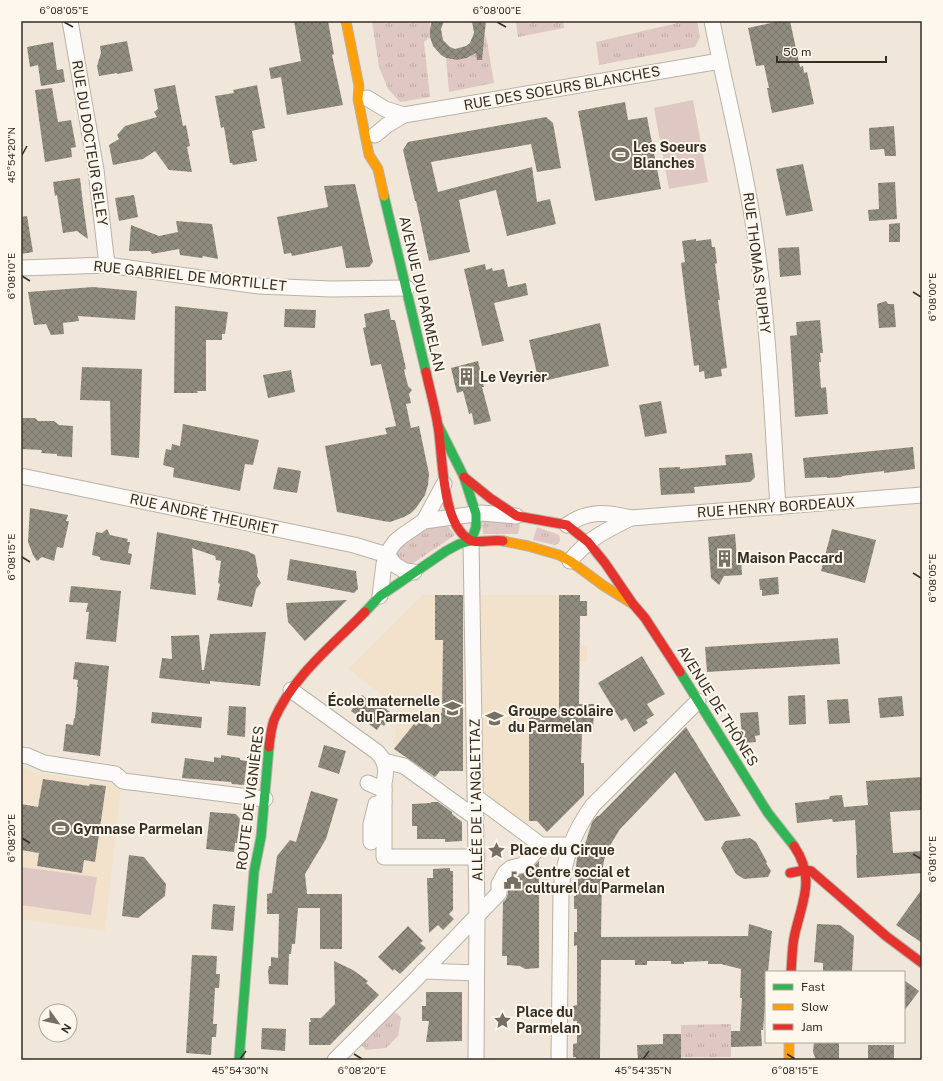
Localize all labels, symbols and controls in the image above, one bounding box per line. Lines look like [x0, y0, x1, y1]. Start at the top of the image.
text: 6°08'05"E [40, 4, 88, 16]
text: 6°08'00"E [473, 4, 521, 16]
scale bar [777, 38, 886, 64]
text: 50 m [783, 45, 811, 59]
street label: RUE DU DOCTEUR GELEY [69, 59, 111, 228]
street label: RUE DES SOEURS BLANCHES [463, 63, 661, 113]
text: 45°54'20"N [5, 127, 17, 183]
place label: Les Soeurs Blanches [633, 139, 707, 171]
sports icon: Les Soeurs Blanches [610, 145, 630, 165]
street label: RUE THOMAS RUPHY [740, 191, 774, 335]
street label: AVENUE DU PARMELAN [396, 215, 448, 373]
text: 6°08'10"E [5, 253, 17, 299]
street label: RUE GABRIEL DE MORTILLET [93, 258, 287, 294]
text: 6°08'00"E [926, 273, 938, 321]
building icon: Le Veyrier [457, 367, 477, 387]
place label: Le Veyrier [480, 369, 547, 385]
street label: RUE ANDRÉ THEURIET [128, 489, 280, 538]
street label: RUE HENRY BORDEAUX [696, 493, 856, 521]
text: 6°08'15"E [5, 534, 17, 580]
building icon: Maison Paccard [714, 548, 734, 568]
place label: Maison Paccard [737, 550, 843, 566]
text: 6°08'05"E [926, 554, 938, 602]
street label: AVENUE DE THÔNES [674, 642, 762, 769]
place label: École maternelle du Parmelan [327, 692, 440, 725]
school or university icon: École maternelle du Parmelan [443, 699, 463, 719]
place label: Groupe scolaire du Parmelan [508, 703, 614, 735]
school or university icon: Groupe scolaire du Parmelan [485, 709, 505, 729]
street label: ALLÉE DE L'ANGLETTAZ [466, 718, 485, 882]
street label: ROUTE DE VIGNIÈRES [232, 725, 267, 871]
text: 6°08'20"E [5, 814, 17, 862]
sports icon: Gymnase Parmelan [50, 819, 70, 839]
place label: Gymnase Parmelan [73, 821, 203, 837]
text: 6°08'10"E [926, 836, 938, 882]
place icon: Place du Cirque [487, 840, 507, 860]
place label: Place du Cirque [510, 842, 615, 858]
place label: Centre social et culturel du Parmelan [525, 864, 665, 896]
public building icon: Centre social et culturel du Parmelan [502, 870, 522, 890]
legend [765, 971, 905, 1043]
text: Fast [801, 980, 826, 994]
text: Slow [801, 1000, 829, 1014]
north arrow [38, 1003, 78, 1043]
place label: Place du Parmelan [516, 1004, 580, 1036]
place icon: Place du Parmelan [493, 1010, 513, 1030]
text: Jam [801, 1020, 823, 1034]
text: N [59, 1022, 74, 1035]
text: 45°54'30"N [212, 1064, 268, 1076]
text: 6°08'20"E [338, 1064, 386, 1076]
text: 45°54'35"N [615, 1064, 671, 1076]
text: 6°08'15"E [772, 1064, 818, 1076]

